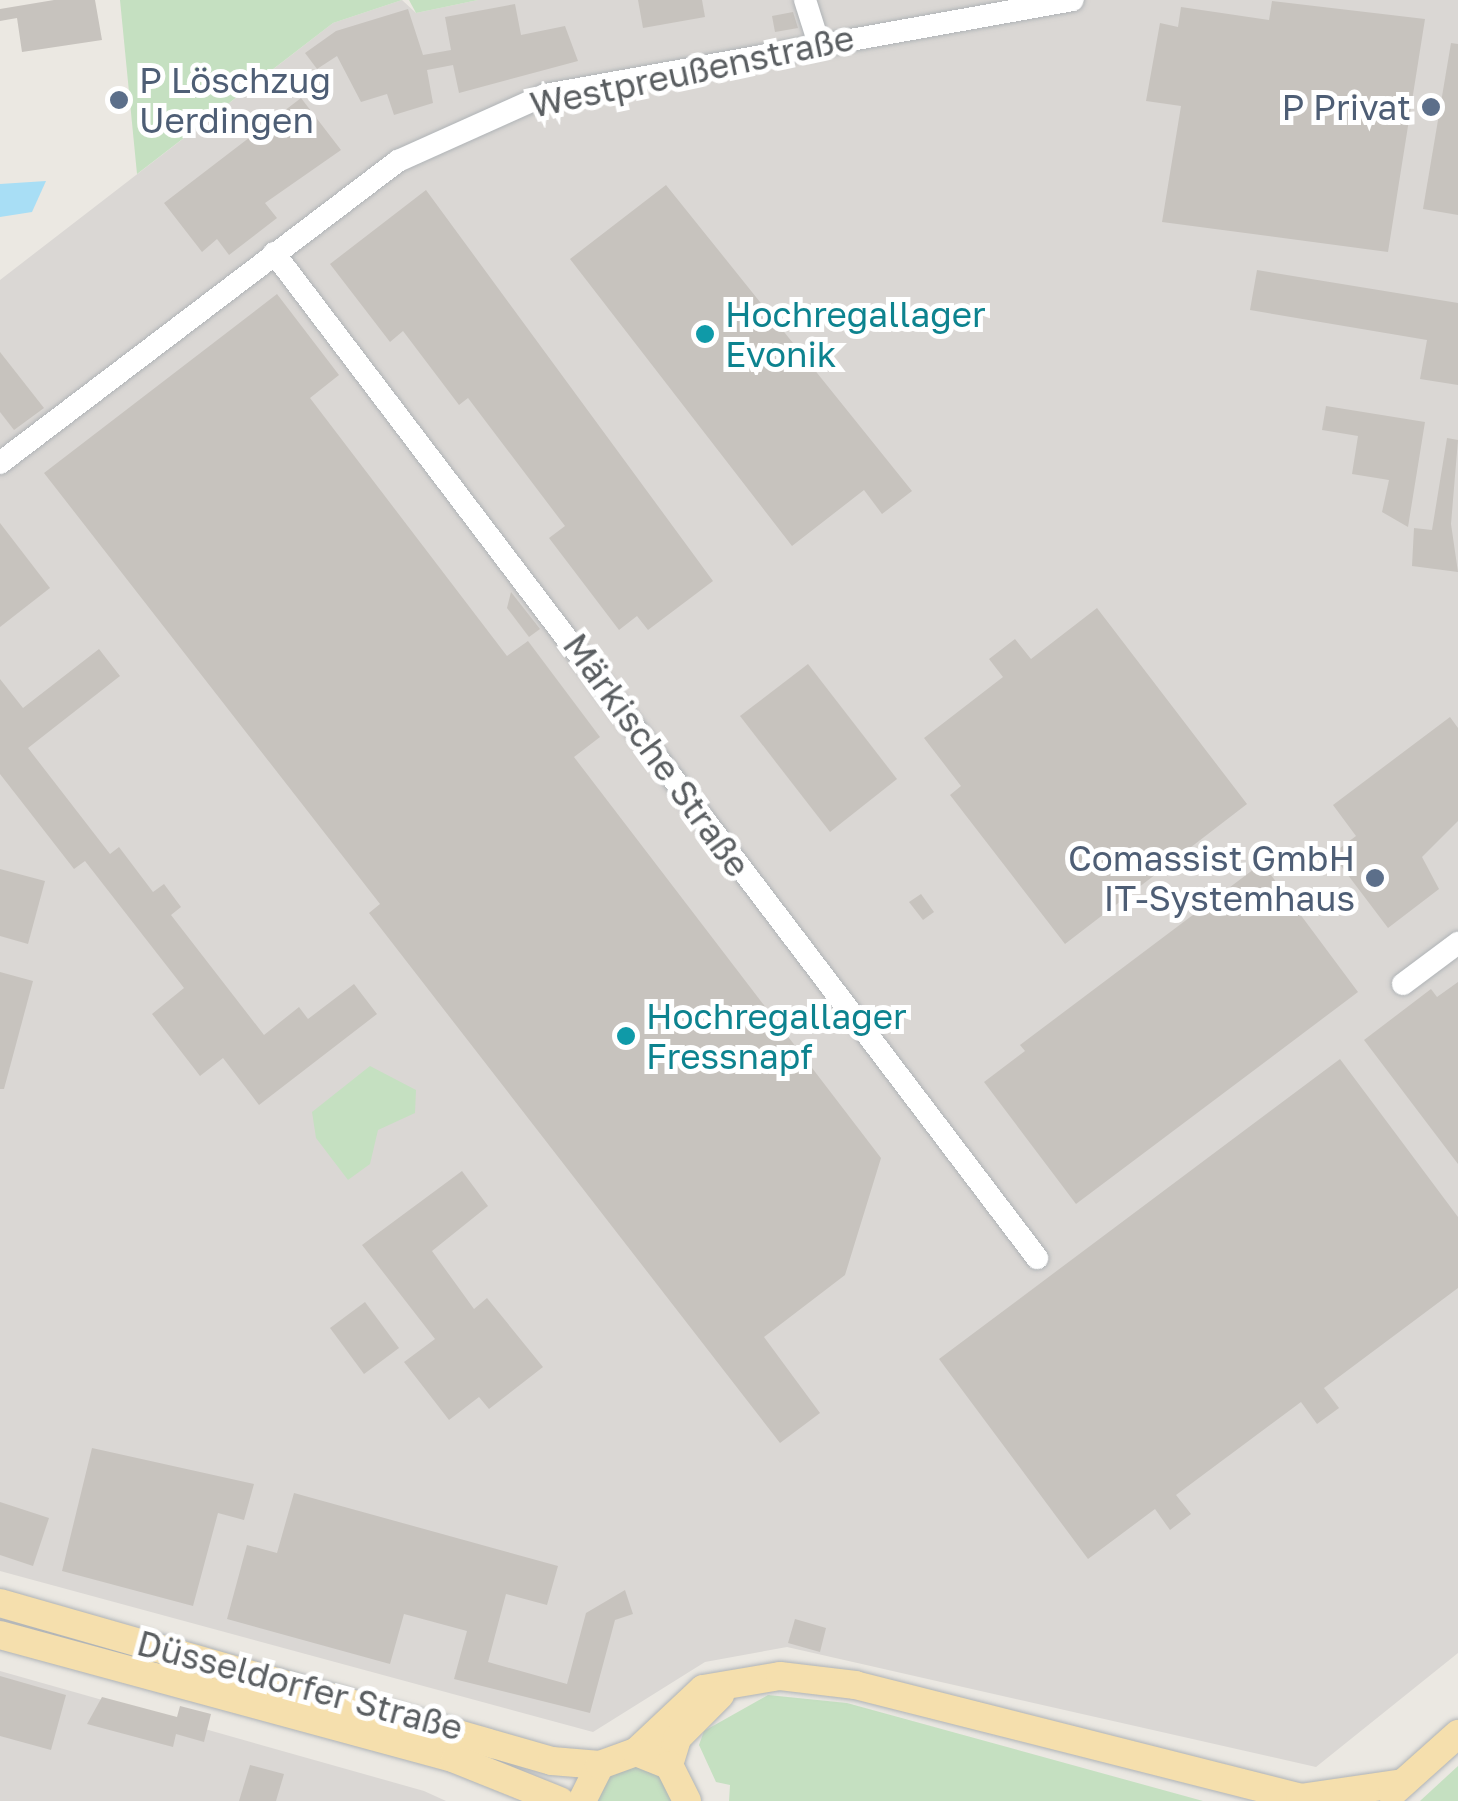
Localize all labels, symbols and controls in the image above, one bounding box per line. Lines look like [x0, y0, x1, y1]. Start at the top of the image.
street label: Westpreußenstraße [526, 16, 858, 126]
place label: P Löschzug Uerdingen [139, 59, 331, 141]
place label: P Privat [1281, 86, 1411, 128]
marker: P Löschzug Uerdingen [108, 89, 130, 111]
marker: P Privat [1420, 96, 1442, 118]
place label: Hochregallager Evonik [725, 293, 986, 375]
marker: Hochregallager Evonik [694, 323, 716, 345]
street label: Märkische Straße [555, 625, 759, 885]
place label: Comassist GmbH IT-Systemhaus [1068, 837, 1355, 919]
marker: Comassist GmbH IT-Systemhaus [1364, 867, 1386, 889]
place label: Hochregallager Fressnapf [646, 995, 907, 1077]
marker: Hochregallager Fressnapf [615, 1025, 637, 1047]
street label: Düsseldorfer Straße [133, 1621, 467, 1749]

